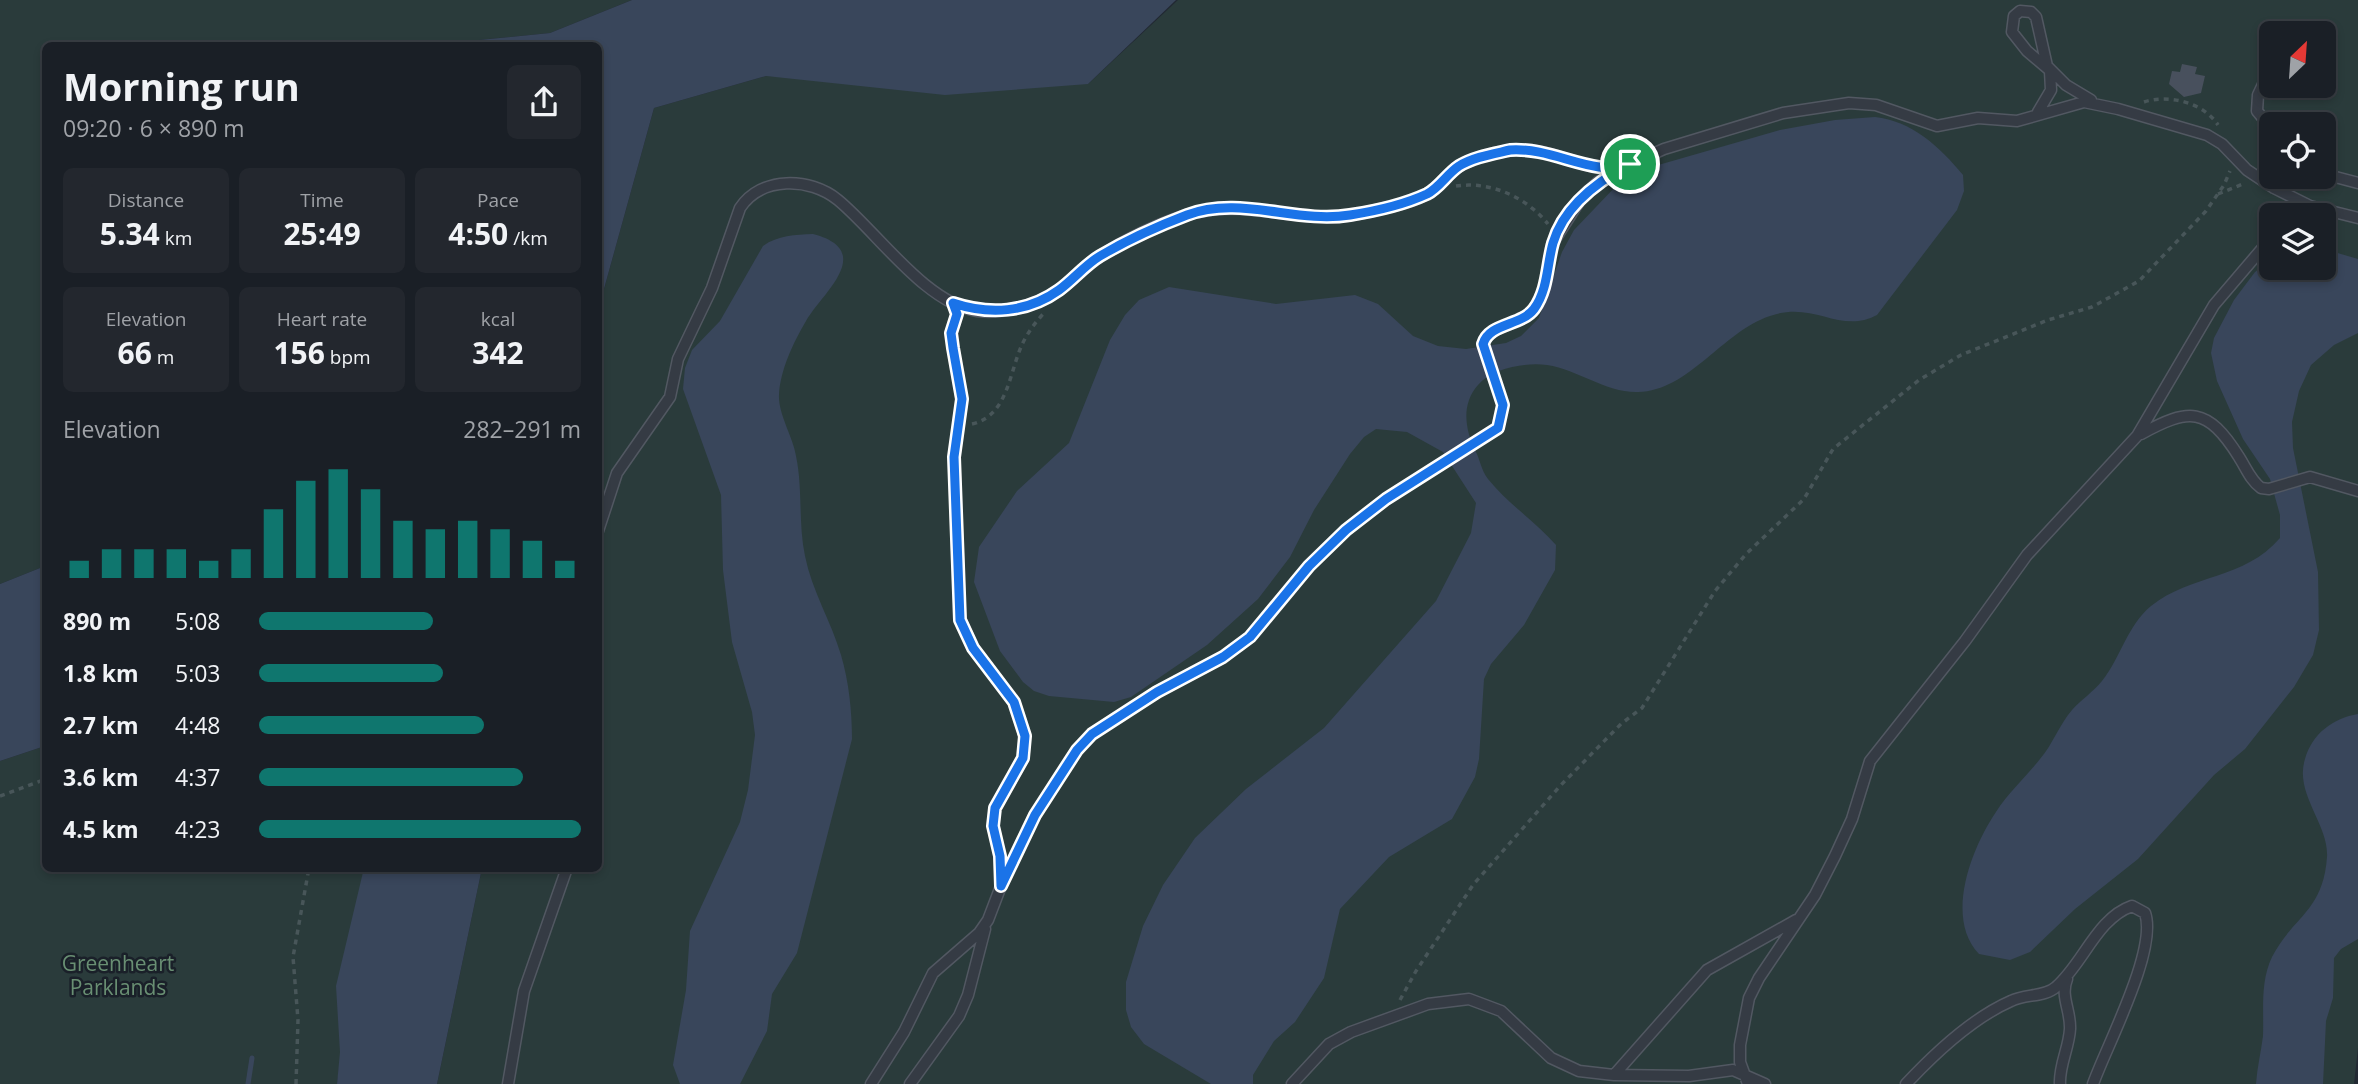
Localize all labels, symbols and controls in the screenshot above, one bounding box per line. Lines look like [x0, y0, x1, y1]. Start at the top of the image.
north arrow [2259, 21, 2336, 98]
map controls [2259, 21, 2336, 280]
text: Morning run [63, 60, 300, 112]
button: share [507, 65, 581, 139]
text: 09:20 · 6 × 890 m [63, 112, 245, 144]
button: locate [2259, 112, 2336, 189]
pin [1600, 134, 1660, 194]
icon: arrive [1611, 145, 1649, 183]
text: Distance [108, 187, 184, 213]
text: Time [300, 187, 344, 213]
text: Pace [477, 187, 519, 213]
button: layers [2259, 203, 2336, 280]
text: 5.34 [100, 213, 160, 254]
text: 25:49 [283, 213, 361, 254]
text: 4:50 [448, 213, 508, 254]
text: km [160, 225, 192, 251]
text: /km [508, 225, 548, 251]
text: Elevation [106, 306, 186, 332]
text: Heart rate [277, 306, 367, 332]
text: kcal [481, 306, 515, 332]
text: 66 [118, 332, 152, 373]
text: 156 [273, 332, 325, 373]
text: 342 [472, 332, 524, 373]
text: m [152, 344, 174, 370]
text: bpm [325, 344, 371, 370]
text: Elevation [63, 413, 161, 445]
text: 282–291 m [463, 413, 581, 445]
text: 890 m [63, 605, 131, 637]
text: 5:08 [175, 605, 221, 637]
text: 1.8 km [63, 657, 139, 689]
text: 5:03 [175, 657, 221, 689]
text: 2.7 km [63, 709, 139, 741]
text: 4:48 [175, 709, 221, 741]
text: 3.6 km [63, 761, 139, 793]
text: 4:37 [175, 761, 221, 793]
text: 4.5 km [63, 813, 139, 845]
text: 4:23 [175, 813, 221, 845]
park label: Greenheart Parklands [62, 949, 174, 1001]

